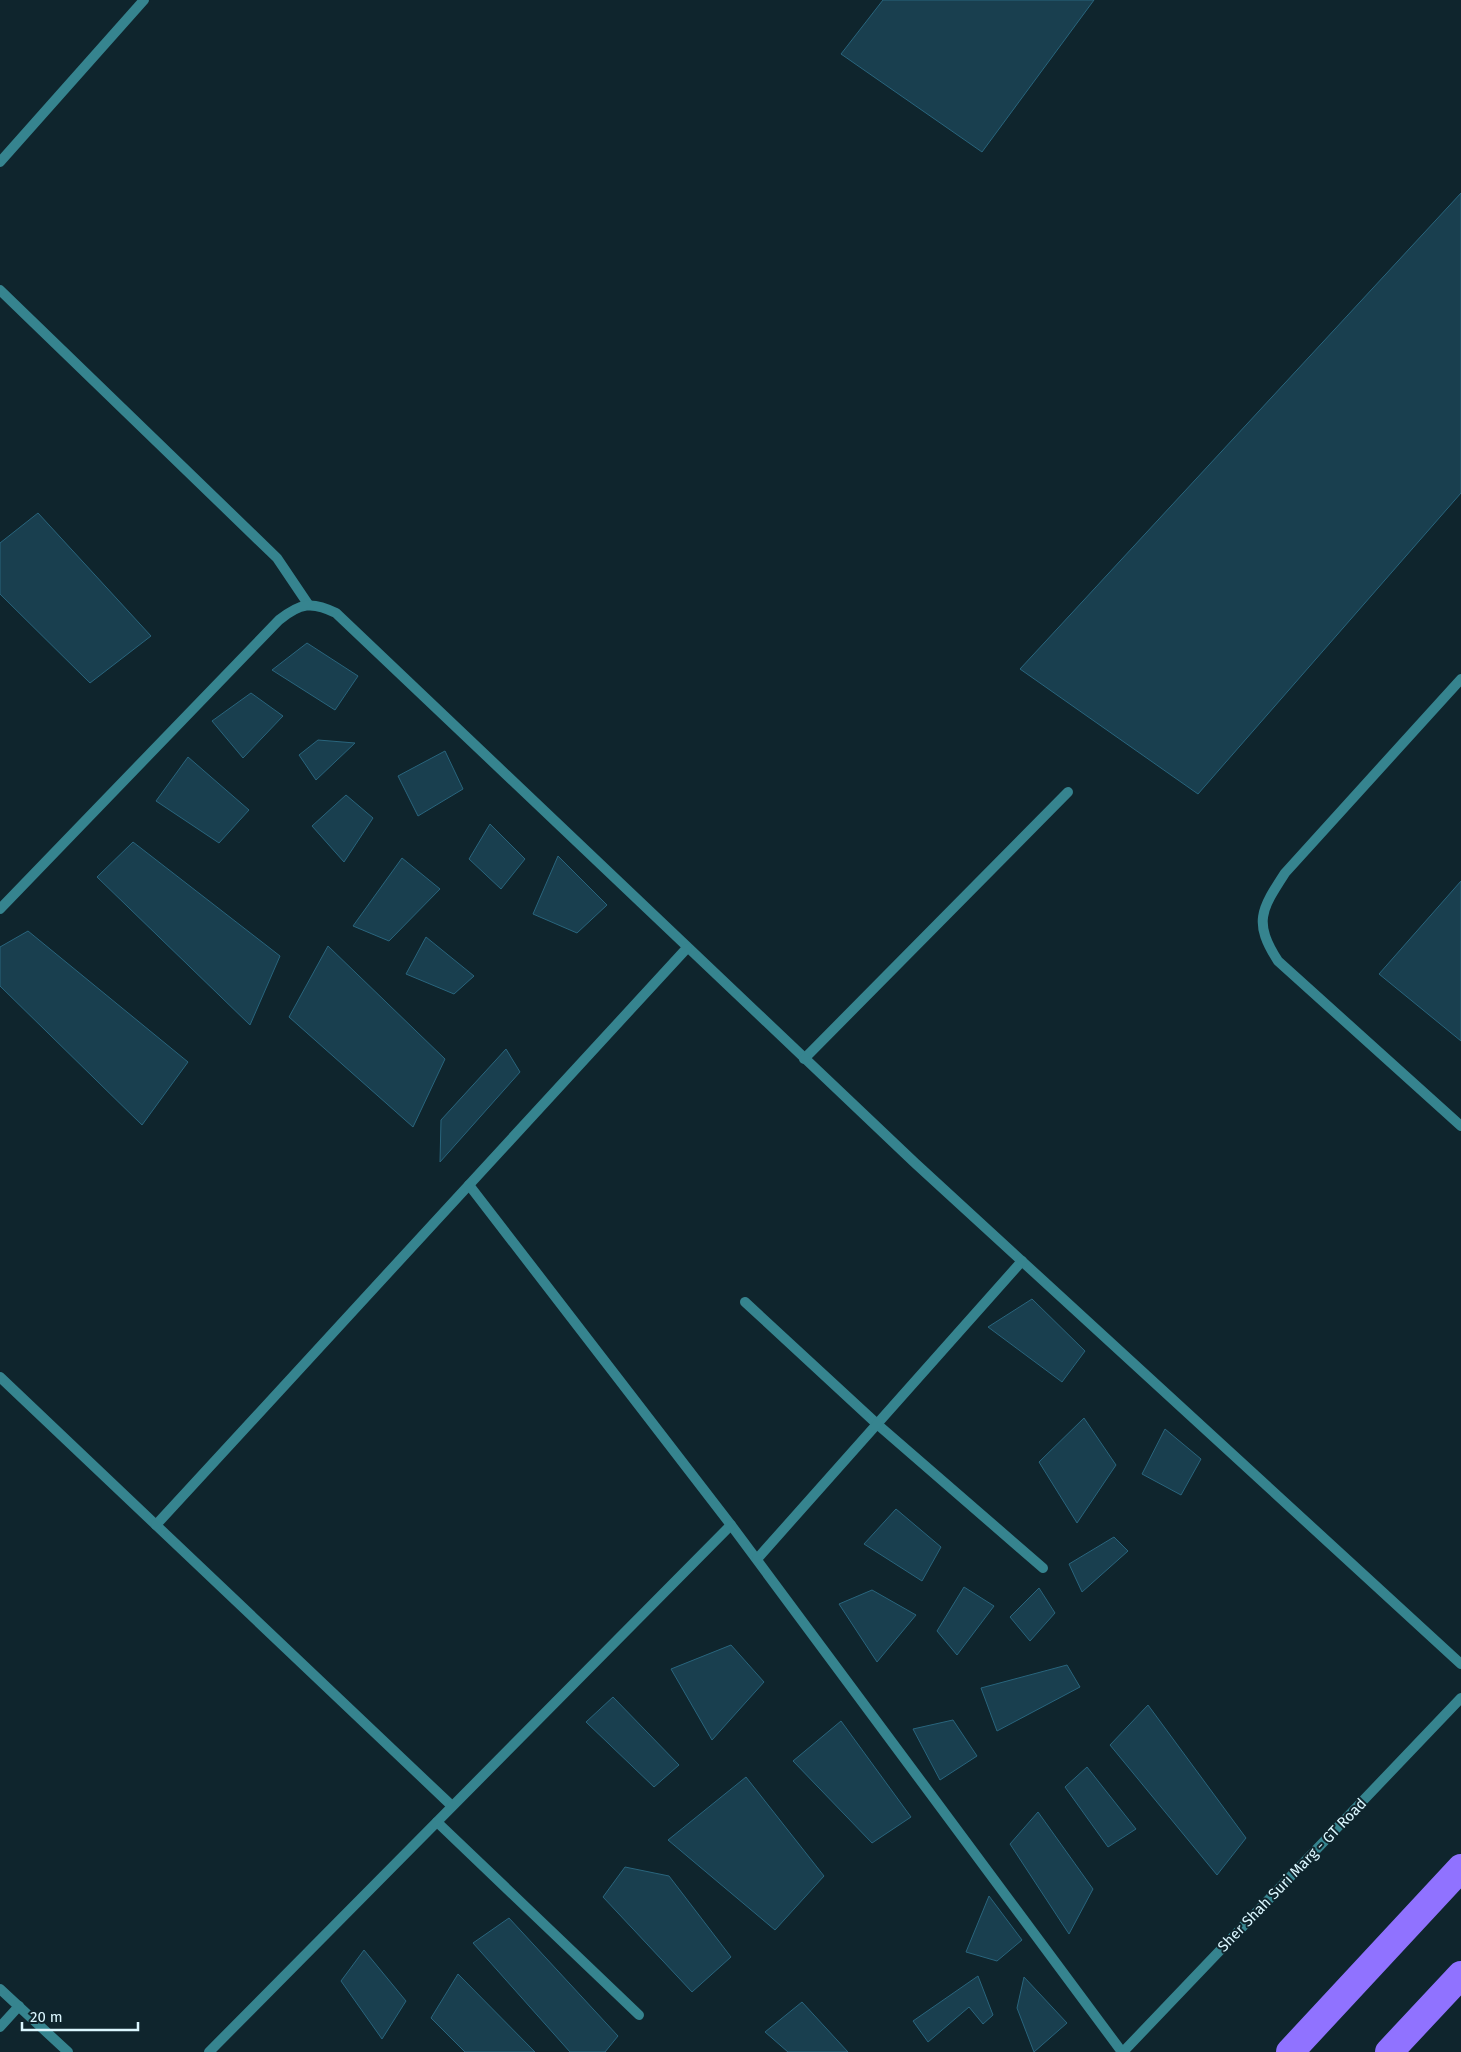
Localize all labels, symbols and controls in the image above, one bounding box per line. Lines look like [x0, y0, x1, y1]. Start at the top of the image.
street label: Sher Shah Suri Marg - GT Road [1214, 1795, 1370, 1955]
scale bar [22, 2000, 139, 2032]
text: 20 m [30, 2008, 63, 2026]

